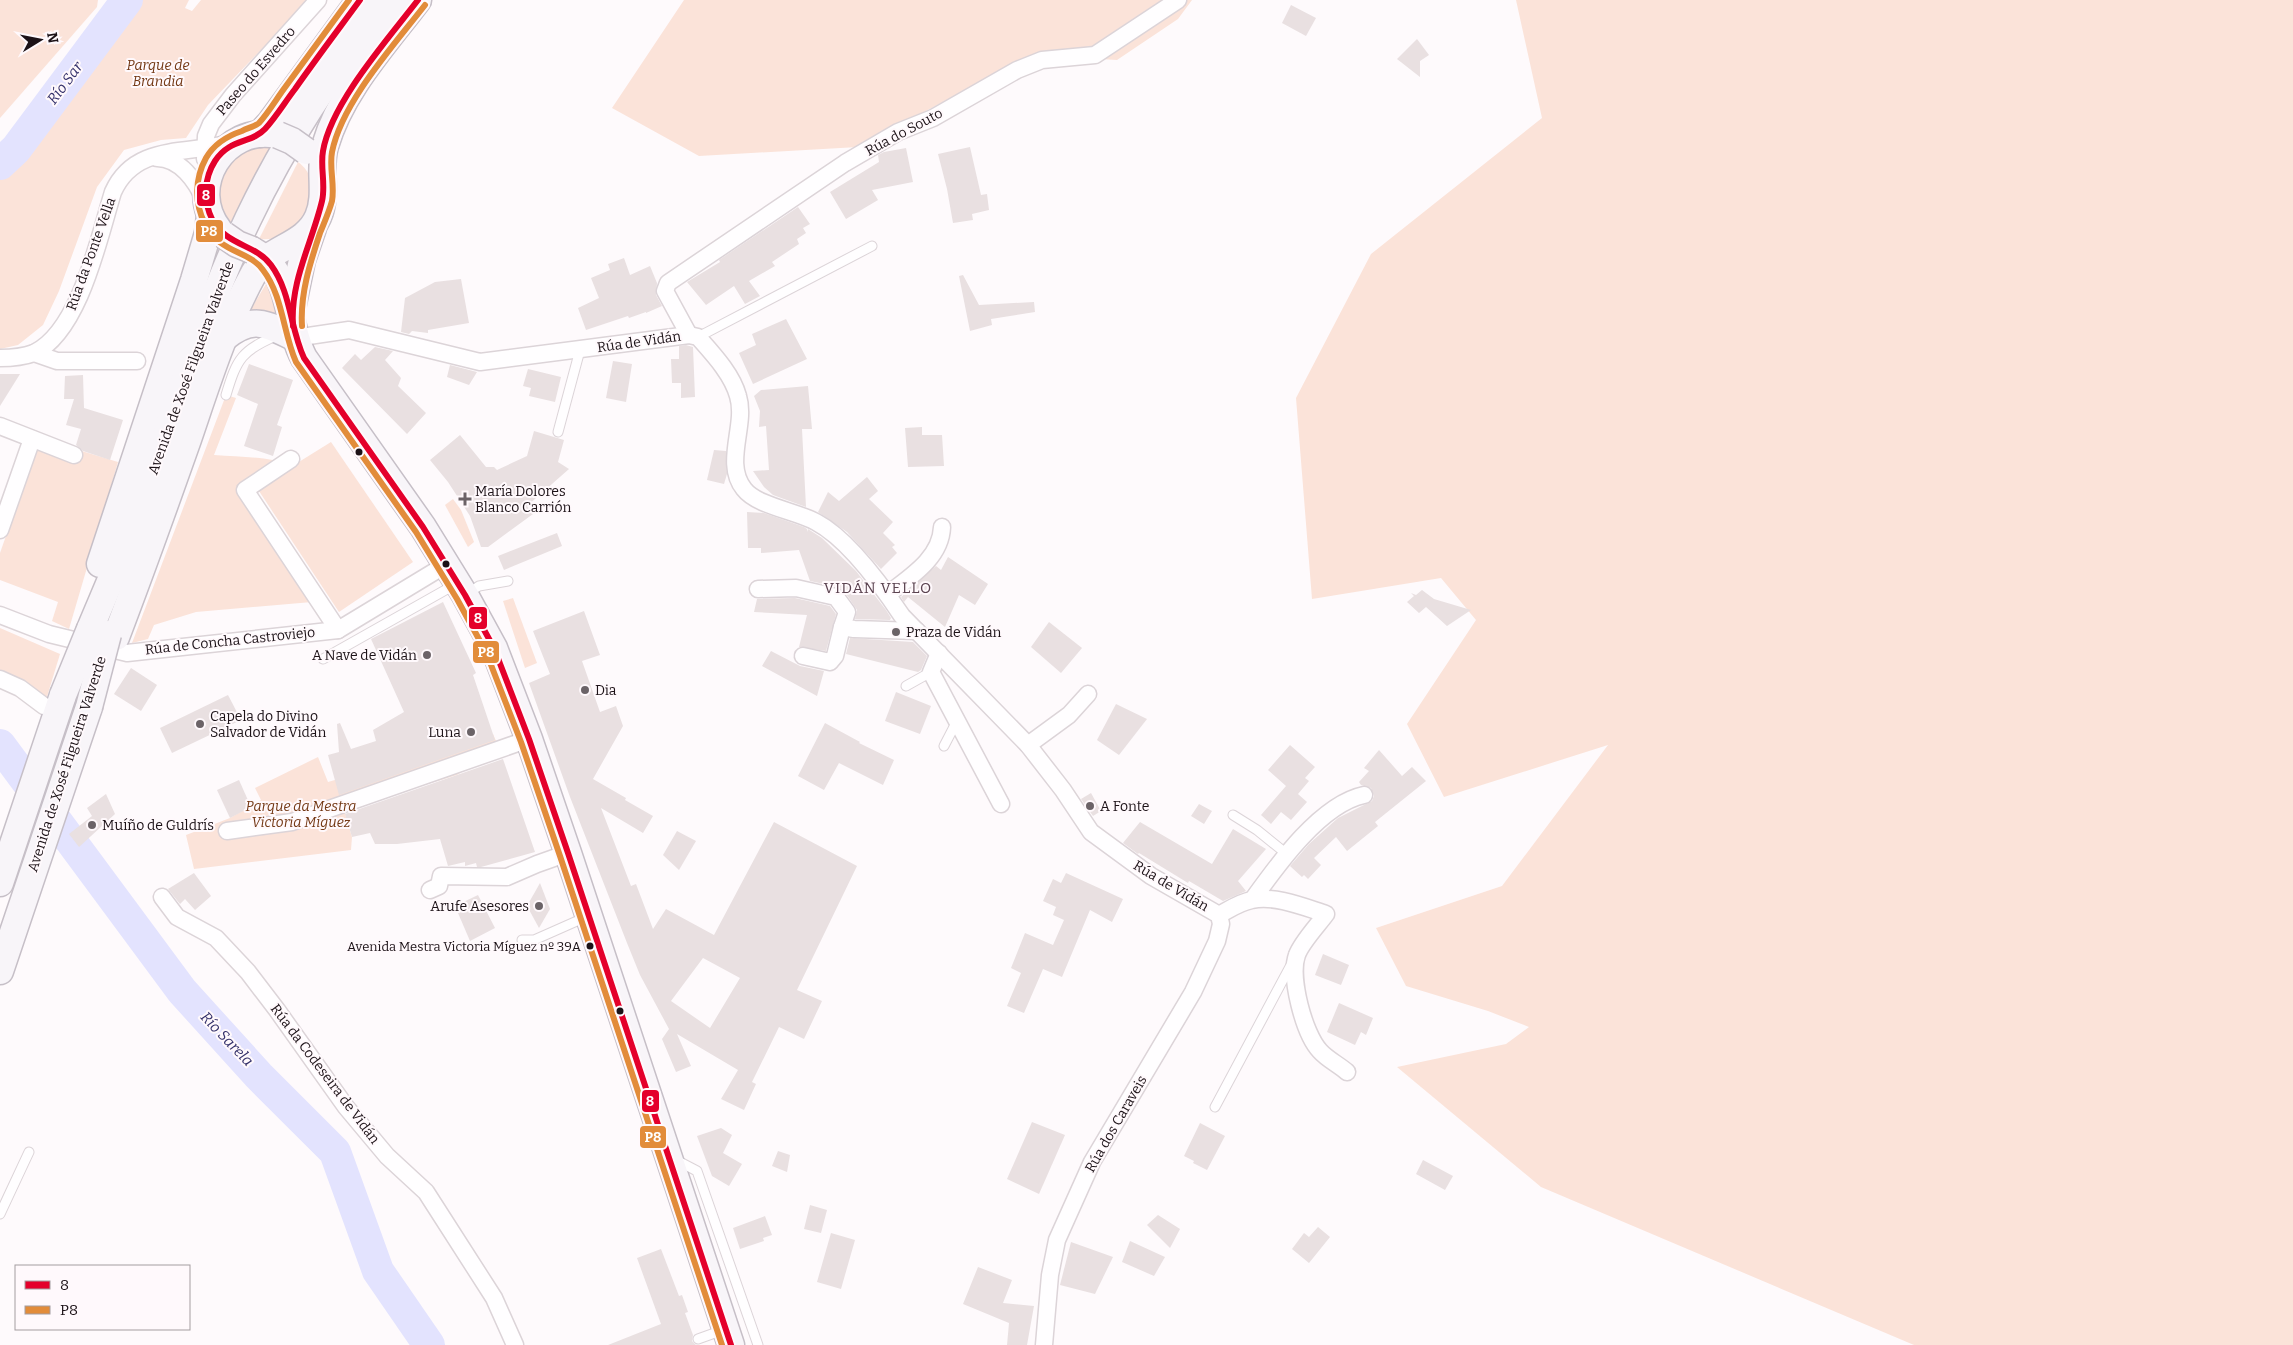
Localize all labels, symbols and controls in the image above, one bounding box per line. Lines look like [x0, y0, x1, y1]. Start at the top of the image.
north arrow [15, 15, 65, 65]
street label: Paseo do Esvedro [213, 23, 299, 119]
text: N [43, 31, 62, 45]
park label: Parque de Brandia [127, 57, 189, 90]
water label: Río Sar [43, 58, 87, 108]
street label: Rúa do Souto [862, 105, 946, 159]
line badge: 8 [196, 183, 216, 207]
text: 8 [202, 187, 210, 204]
street label: Rúa da Ponte Vella [63, 195, 119, 313]
line badge: P8 [195, 219, 224, 243]
text: P8 [201, 223, 217, 240]
street label: Avenida de Xosé Filgueira Valverde [144, 259, 238, 477]
street label: Rúa de Vidán [596, 328, 682, 356]
unlabelled marker [354, 447, 364, 457]
place label: María Dolores Blanco Carrión [475, 483, 572, 516]
marker: María Dolores Blanco Carrión [459, 493, 471, 505]
unlabelled marker [441, 559, 451, 569]
district label: VIDÁN VELLO [824, 579, 932, 597]
line badge: 8 [468, 606, 488, 630]
text: 8 [474, 610, 482, 627]
street label: Rúa de Concha Castroviejo [144, 624, 316, 658]
place label: Praza de Vidán [906, 624, 1002, 641]
marker: Praza de Vidán [890, 626, 902, 638]
line badge: P8 [472, 640, 500, 664]
text: P8 [478, 644, 494, 661]
place label: A Nave de Vidán [312, 647, 417, 664]
marker: A Nave de Vidán [421, 649, 433, 661]
street label: Avenida de Xosé Filgueira Valverde [24, 654, 110, 874]
place label: Dia [595, 682, 617, 699]
marker: Dia [579, 684, 591, 696]
place label: Capela do Divino Salvador de Vidán [210, 708, 326, 741]
marker: Capela do Divino Salvador de Vidán [194, 718, 206, 730]
place label: Luna [428, 724, 461, 741]
marker: Luna [465, 726, 477, 738]
park label: Parque da Mestra Victoria Míguez [245, 798, 357, 831]
place label: A Fonte [1100, 798, 1149, 815]
marker: A Fonte [1084, 800, 1096, 812]
place label: Muíño de Guldrís [102, 817, 214, 834]
marker: Muíño de Guldrís [86, 819, 98, 831]
street label: Rúa de Vidán [1130, 857, 1212, 915]
place label: Arufe Asesores [430, 898, 529, 915]
marker: Arufe Asesores [533, 900, 545, 912]
place label: Avenida Mestra Victoria Míguez nº 39A [347, 939, 582, 954]
marker: Avenida Mestra Victoria Míguez nº 39A [585, 941, 595, 951]
street label: Rúa da Codeseira de Vidán [267, 1001, 383, 1147]
unlabelled marker [615, 1006, 625, 1016]
water label: Río Sarela [197, 1008, 257, 1070]
street label: Rúa dos Caraveis [1081, 1073, 1151, 1175]
line badge: 8 [641, 1089, 660, 1113]
text: 8 [646, 1093, 654, 1110]
line badge: P8 [639, 1125, 667, 1149]
text: P8 [645, 1129, 661, 1146]
legend [15, 1265, 190, 1330]
text: 8 [60, 1276, 69, 1294]
text: P8 [60, 1301, 78, 1319]

